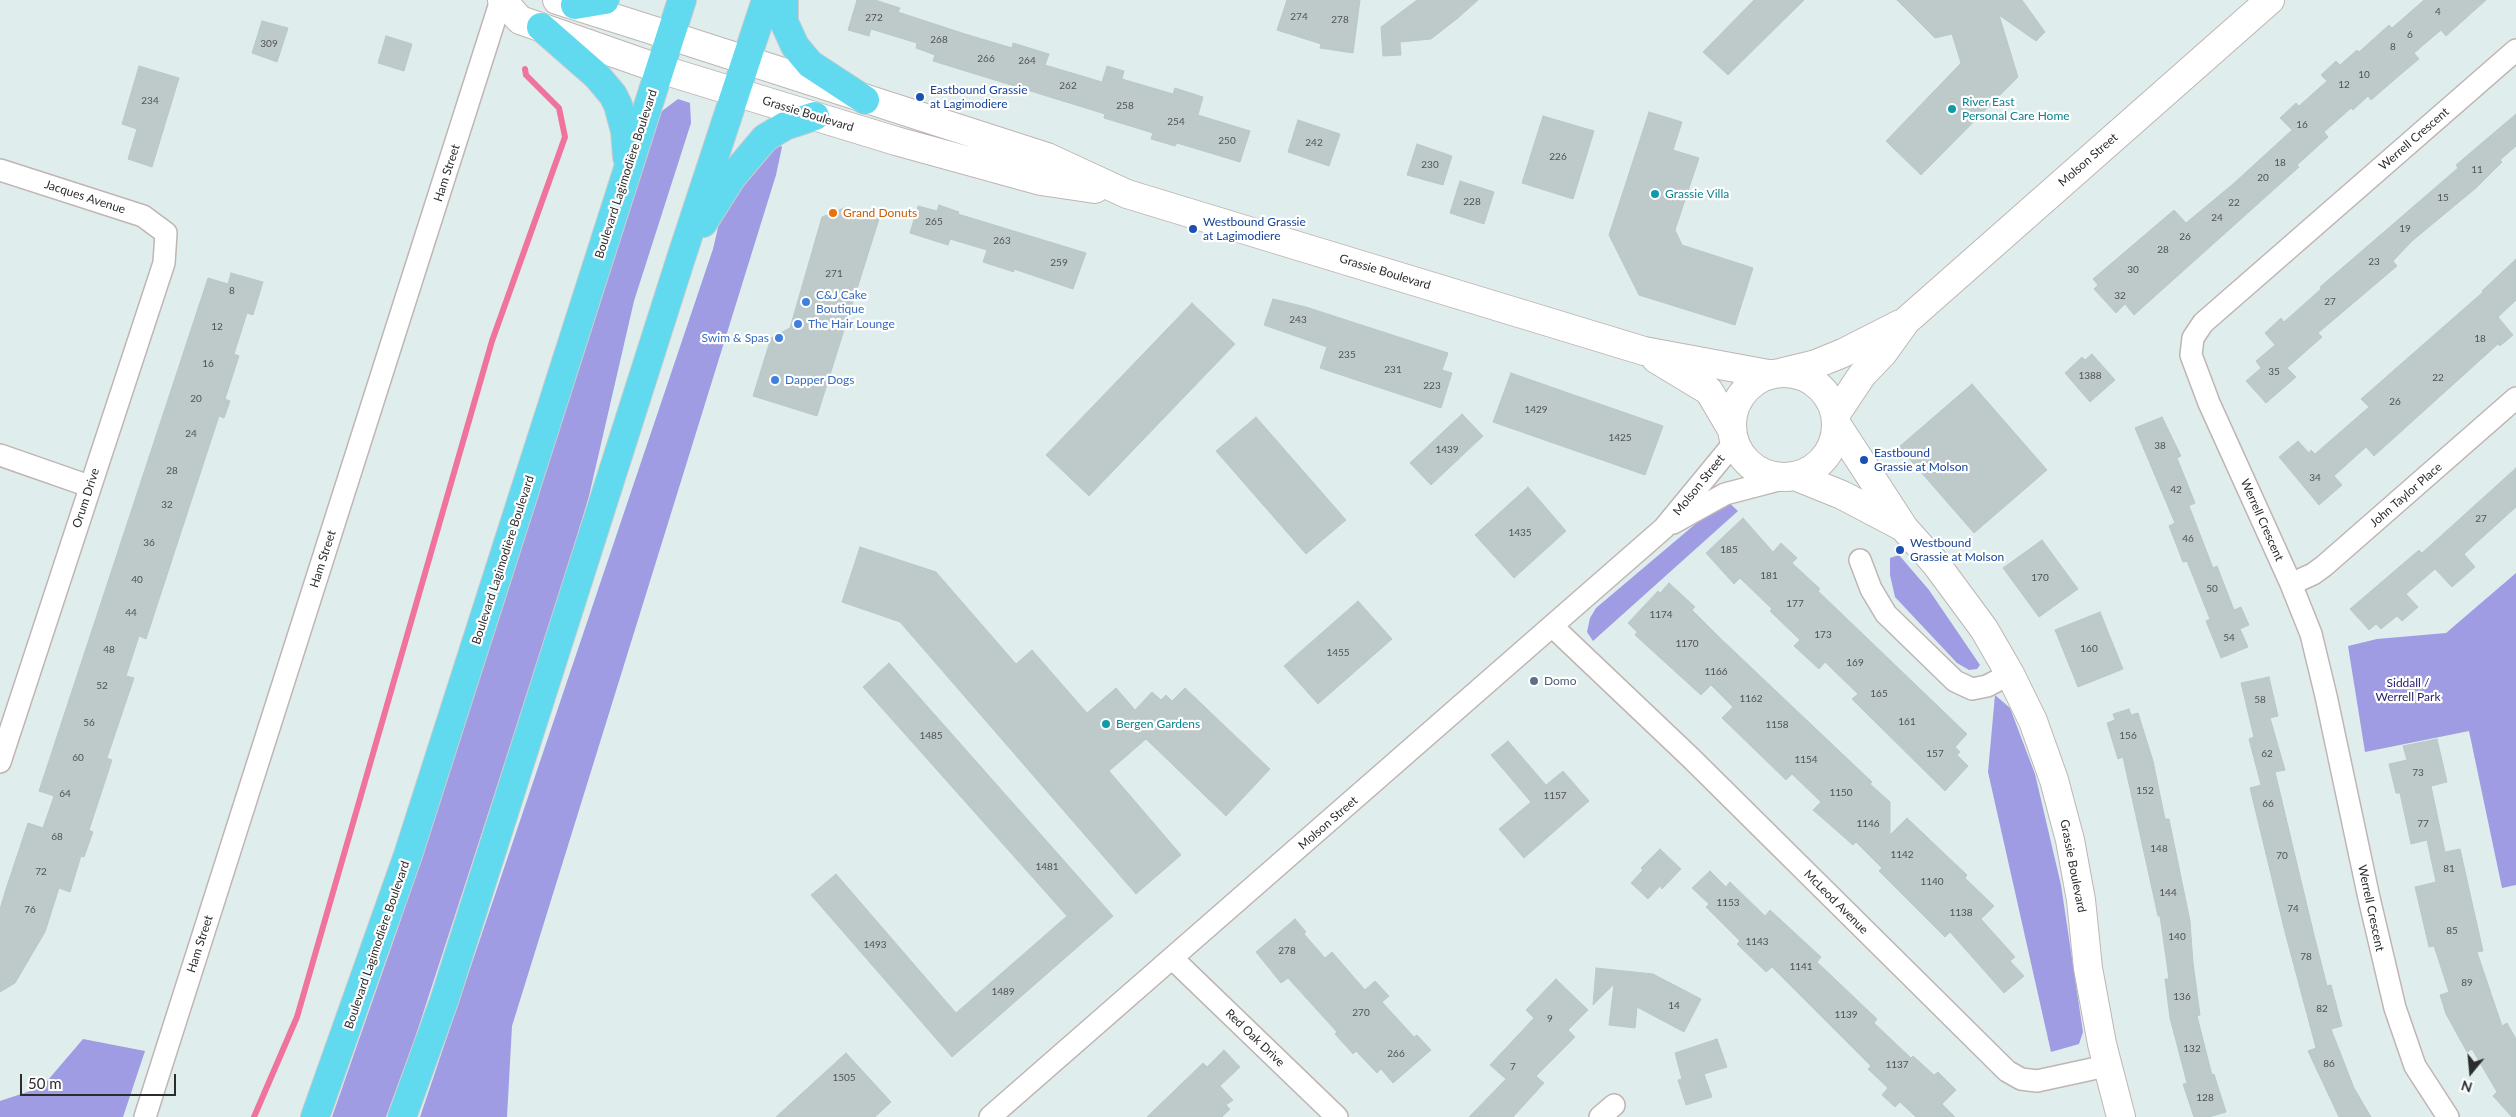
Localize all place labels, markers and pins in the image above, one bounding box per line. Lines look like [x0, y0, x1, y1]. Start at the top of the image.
place label: Eastbound Grassie at Lagimodiere [930, 83, 1028, 111]
marker: Eastbound Grassie at Lagimodiere [914, 91, 926, 103]
place label: River East Personal Care Home [1962, 95, 2070, 123]
marker: River East Personal Care Home [1946, 103, 1958, 115]
place label: Grassie Villa [1665, 187, 1729, 201]
marker: Grassie Villa [1649, 188, 1661, 200]
place label: Grand Donuts [843, 206, 917, 220]
marker: Grand Donuts [827, 207, 839, 219]
place label: Westbound Grassie at Lagimodiere [1203, 215, 1306, 243]
marker: Westbound Grassie at Lagimodiere [1187, 223, 1199, 235]
place label: C&J Cake Boutique [816, 288, 867, 316]
marker: C&J Cake Boutique [800, 296, 812, 308]
place label: The Hair Lounge [808, 317, 895, 331]
marker: The Hair Lounge [792, 318, 804, 330]
place label: Swim & Spas [702, 331, 769, 345]
marker: Swim & Spas [773, 332, 785, 344]
place label: Dapper Dogs [785, 373, 854, 387]
marker: Dapper Dogs [769, 374, 781, 386]
place label: Eastbound Grassie at Molson [1874, 446, 1968, 474]
marker: Eastbound Grassie at Molson [1858, 454, 1870, 466]
place label: Westbound Grassie at Molson [1910, 536, 2004, 564]
marker: Westbound Grassie at Molson [1894, 544, 1906, 556]
place label: Domo [1544, 674, 1577, 688]
marker: Domo [1528, 675, 1540, 687]
place label: Bergen Gardens [1116, 717, 1200, 731]
marker: Bergen Gardens [1100, 718, 1112, 730]

